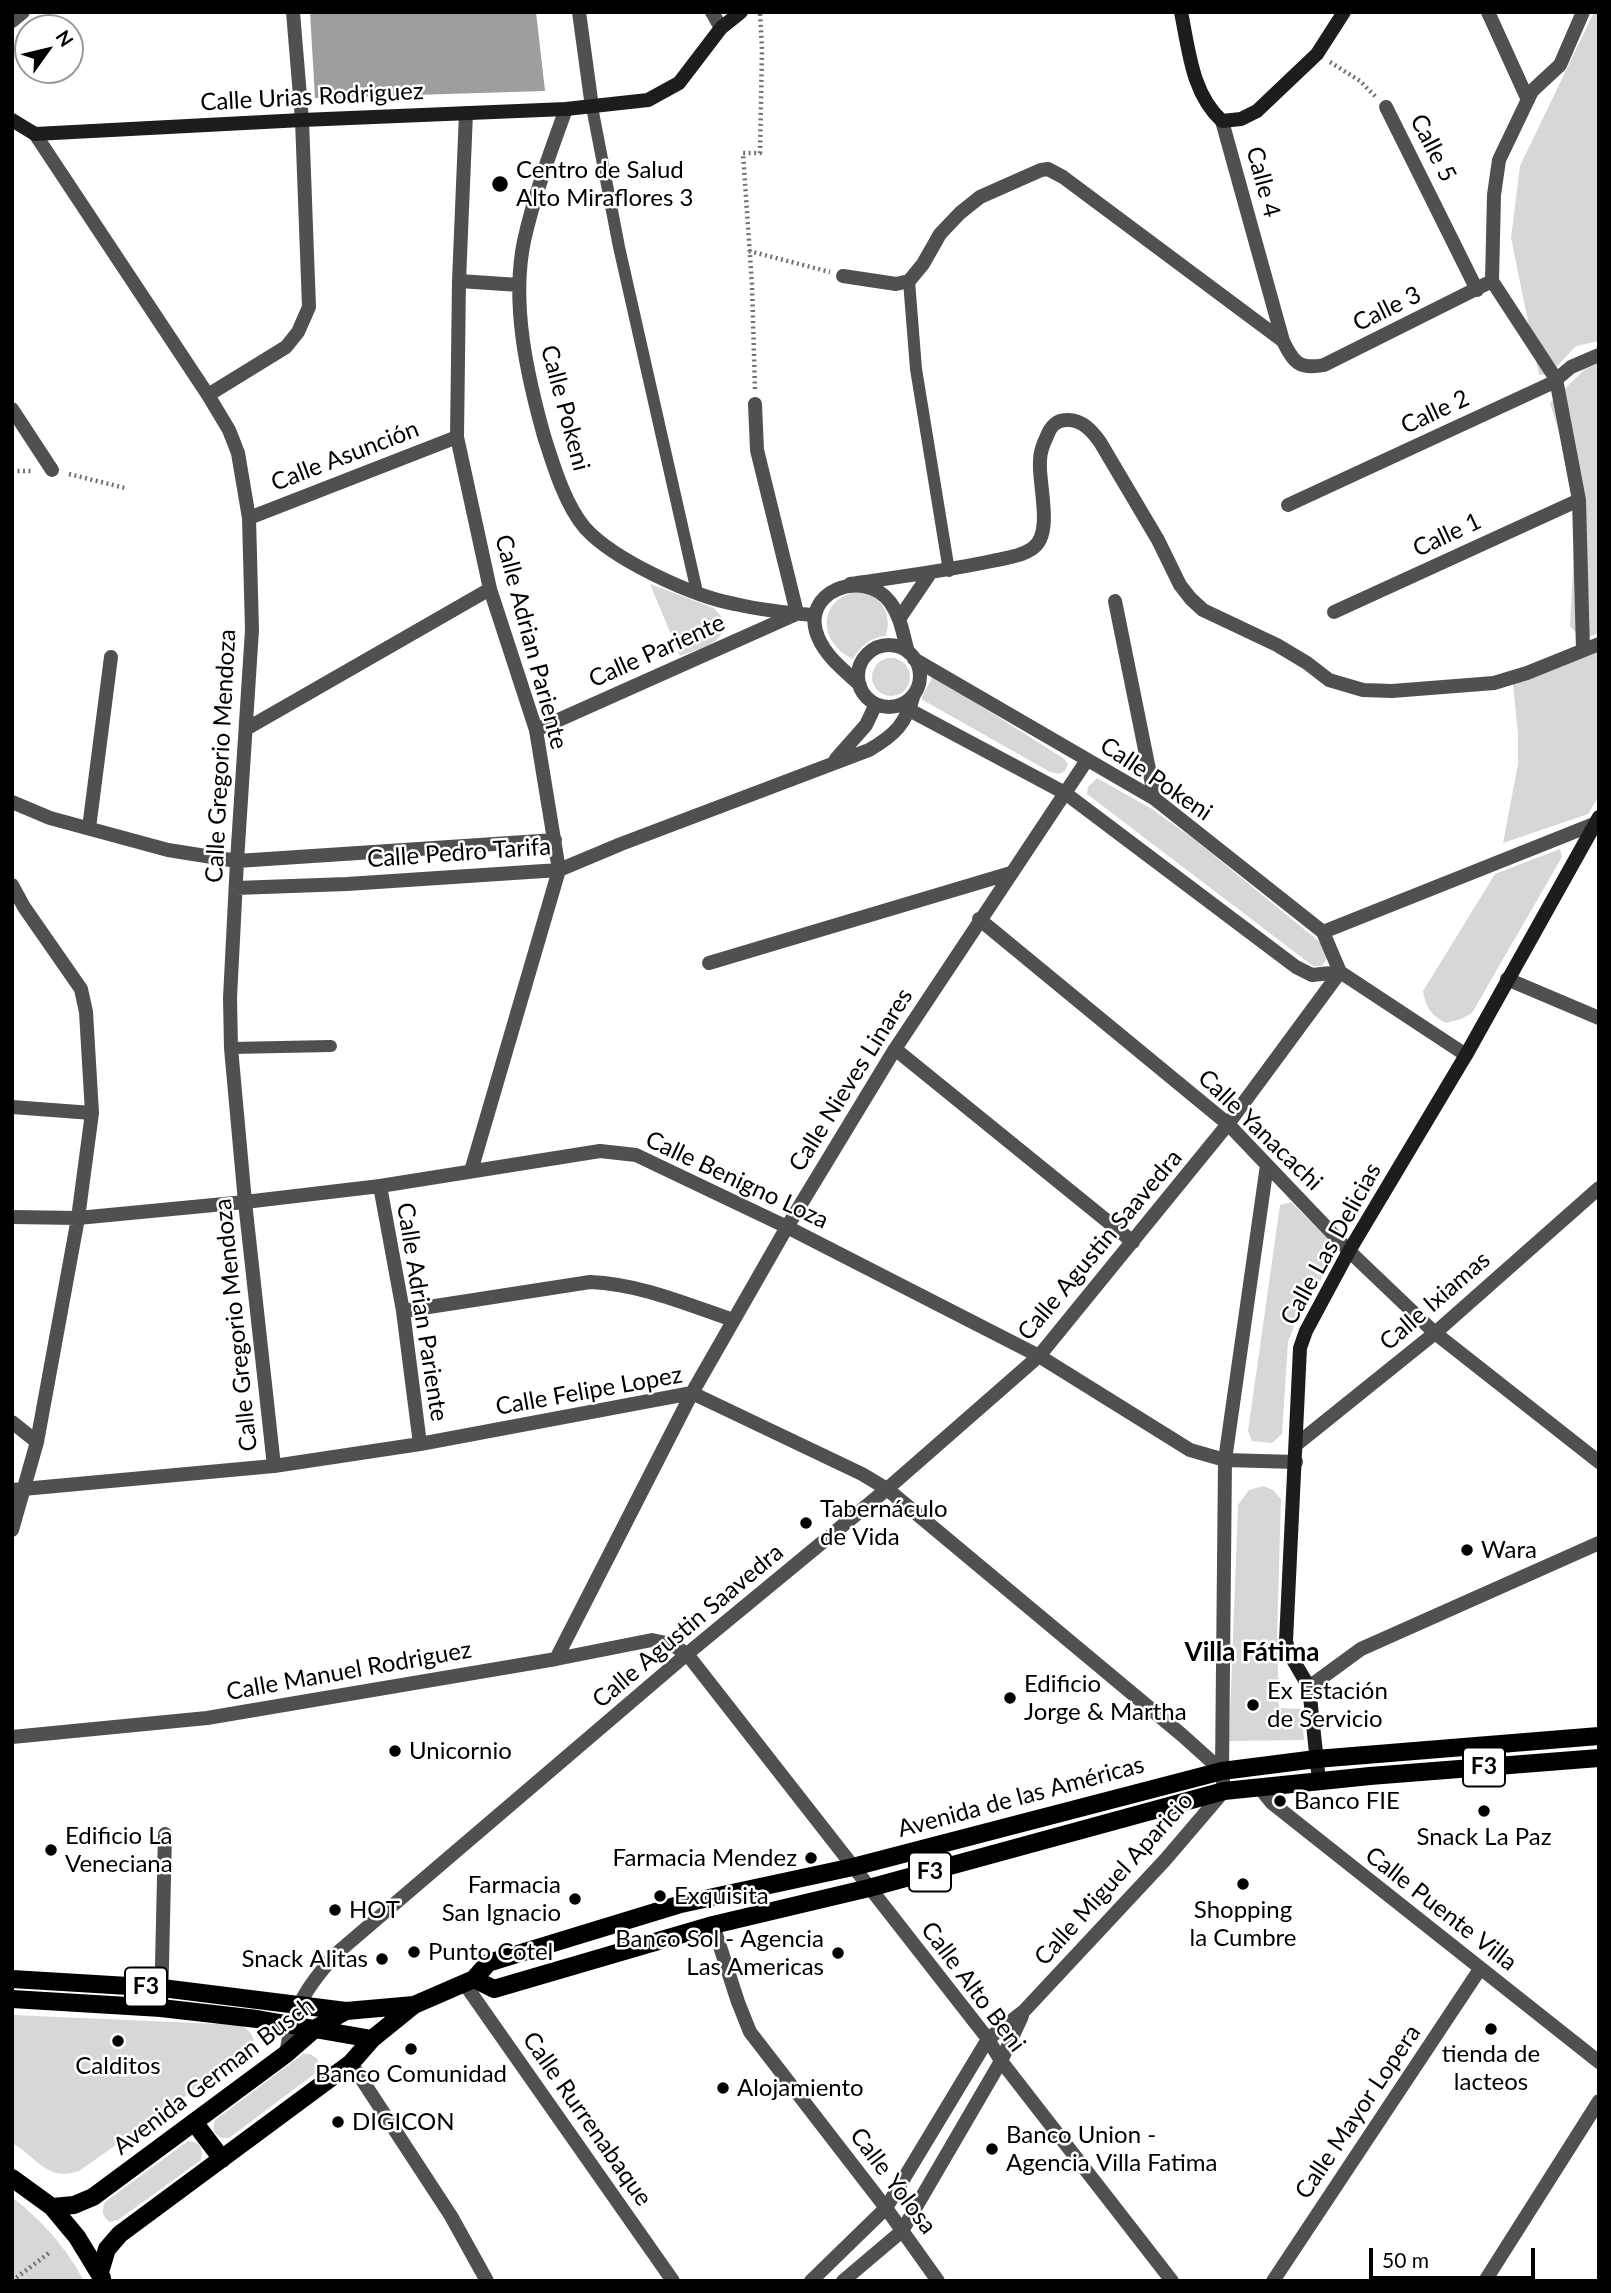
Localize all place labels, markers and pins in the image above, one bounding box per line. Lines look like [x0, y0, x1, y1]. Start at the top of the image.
place label: Centro de Salud Alto Miraflores 3 [516, 156, 693, 212]
marker: Centro de Salud Alto Miraflores 3 [490, 174, 510, 194]
place label: Tabernáculo de Vida [820, 1495, 948, 1551]
marker: Tabernáculo de Vida [798, 1515, 814, 1531]
place label: Wara [1481, 1536, 1537, 1564]
marker: Wara [1459, 1542, 1475, 1558]
place label: Edificio Jorge & Martha [1024, 1670, 1187, 1726]
place label: Ex Estación de Servicio [1267, 1677, 1388, 1733]
marker: Edificio Jorge & Martha [1002, 1690, 1018, 1706]
marker: Ex Estación de Servicio [1245, 1697, 1261, 1713]
place label: Unicornio [409, 1737, 512, 1765]
marker: Unicornio [387, 1743, 403, 1759]
place label: Banco FIE [1294, 1787, 1400, 1815]
marker: Banco FIE [1272, 1793, 1288, 1809]
marker: Snack La Paz [1476, 1803, 1492, 1819]
place label: Edificio La Veneciana [65, 1822, 173, 1878]
place label: Snack La Paz [1416, 1823, 1552, 1851]
marker: Edificio La Veneciana [43, 1842, 59, 1858]
place label: Farmacia Mendez [613, 1844, 797, 1872]
marker: Farmacia Mendez [803, 1850, 819, 1866]
place label: Farmacia San Ignacio [442, 1871, 561, 1927]
marker: Shopping la Cumbre [1235, 1876, 1251, 1892]
place label: Exquisita [674, 1882, 769, 1910]
marker: Exquisita [652, 1888, 668, 1904]
marker: Farmacia San Ignacio [567, 1891, 583, 1907]
place label: HOT [349, 1896, 400, 1924]
place label: Shopping la Cumbre [1189, 1896, 1297, 1952]
marker: HOT [327, 1902, 343, 1918]
place label: Banco Sol - Agencia Las Americas [615, 1925, 824, 1981]
place label: Punto Cotel [428, 1938, 553, 1966]
marker: Punto Cotel [406, 1944, 422, 1960]
place label: Snack Alitas [242, 1945, 368, 1973]
marker: Banco Sol - Agencia Las Americas [830, 1945, 846, 1961]
marker: Snack Alitas [374, 1951, 390, 1967]
marker: tienda de lacteos [1483, 2021, 1499, 2037]
marker: Calditos [110, 2033, 126, 2049]
place label: tienda de lacteos [1442, 2040, 1540, 2096]
marker: Banco Comunidad [403, 2041, 419, 2057]
place label: Calditos [75, 2052, 161, 2080]
place label: Banco Comunidad [315, 2060, 507, 2088]
place label: Alojamiento [737, 2074, 864, 2102]
marker: Alojamiento [715, 2080, 731, 2096]
place label: DIGICON [352, 2108, 454, 2136]
marker: DIGICON [330, 2114, 346, 2130]
place label: Banco Union - Agencia Villa Fatima [1006, 2121, 1217, 2177]
marker: Banco Union - Agencia Villa Fatima [984, 2141, 1000, 2157]

